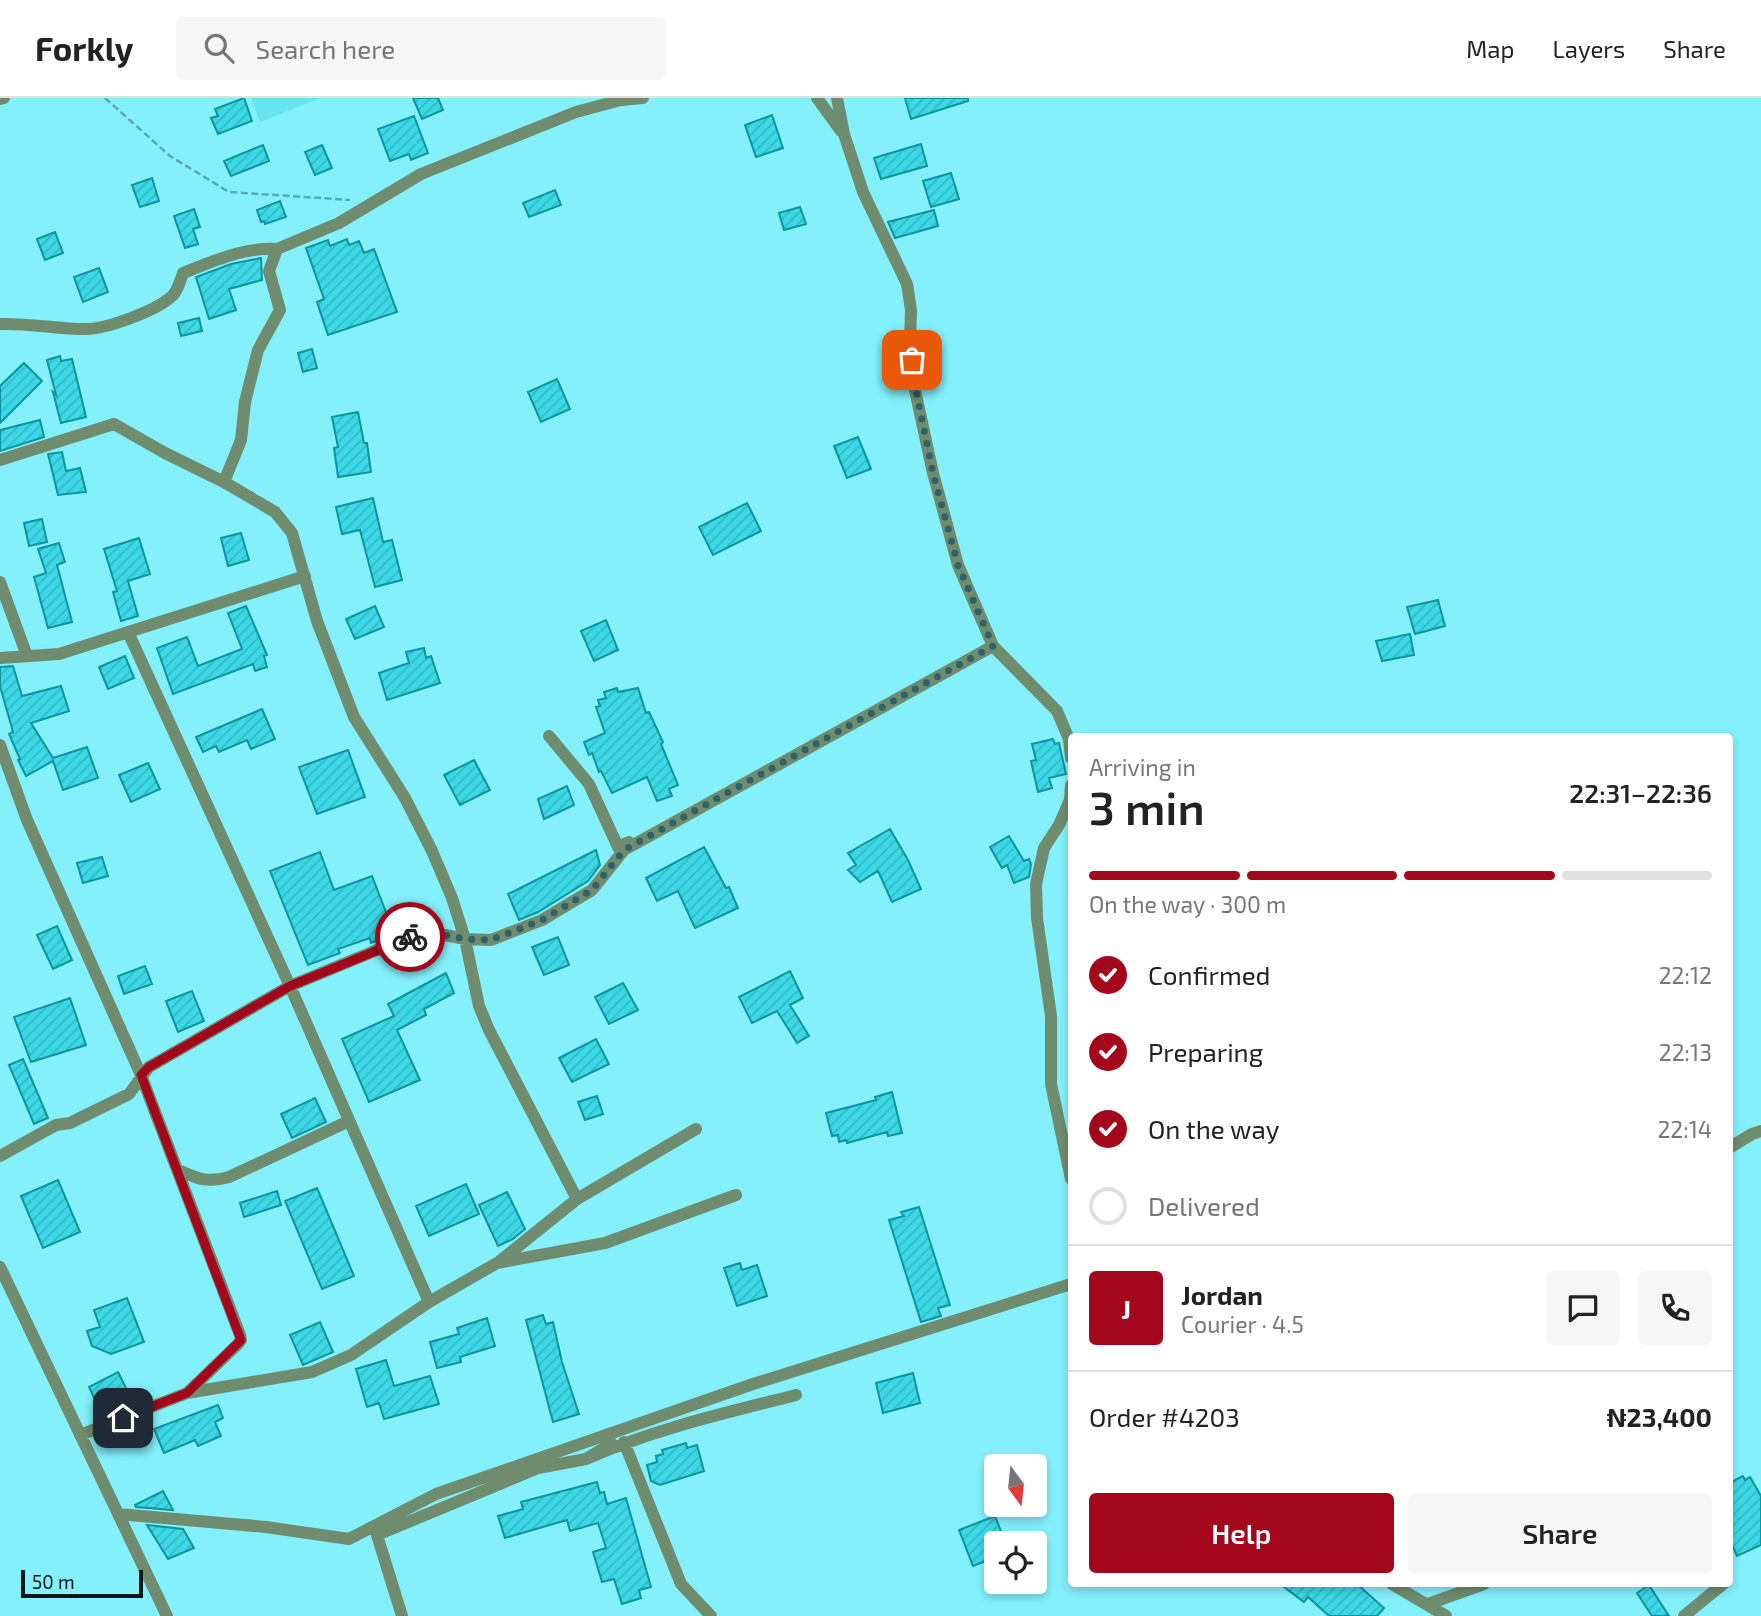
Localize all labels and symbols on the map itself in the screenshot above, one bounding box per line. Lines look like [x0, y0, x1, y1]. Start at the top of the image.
pin [882, 330, 942, 390]
courier [375, 902, 445, 972]
pin [93, 1388, 153, 1448]
north arrow [984, 1454, 1046, 1517]
scale bar [21, 1567, 144, 1599]

